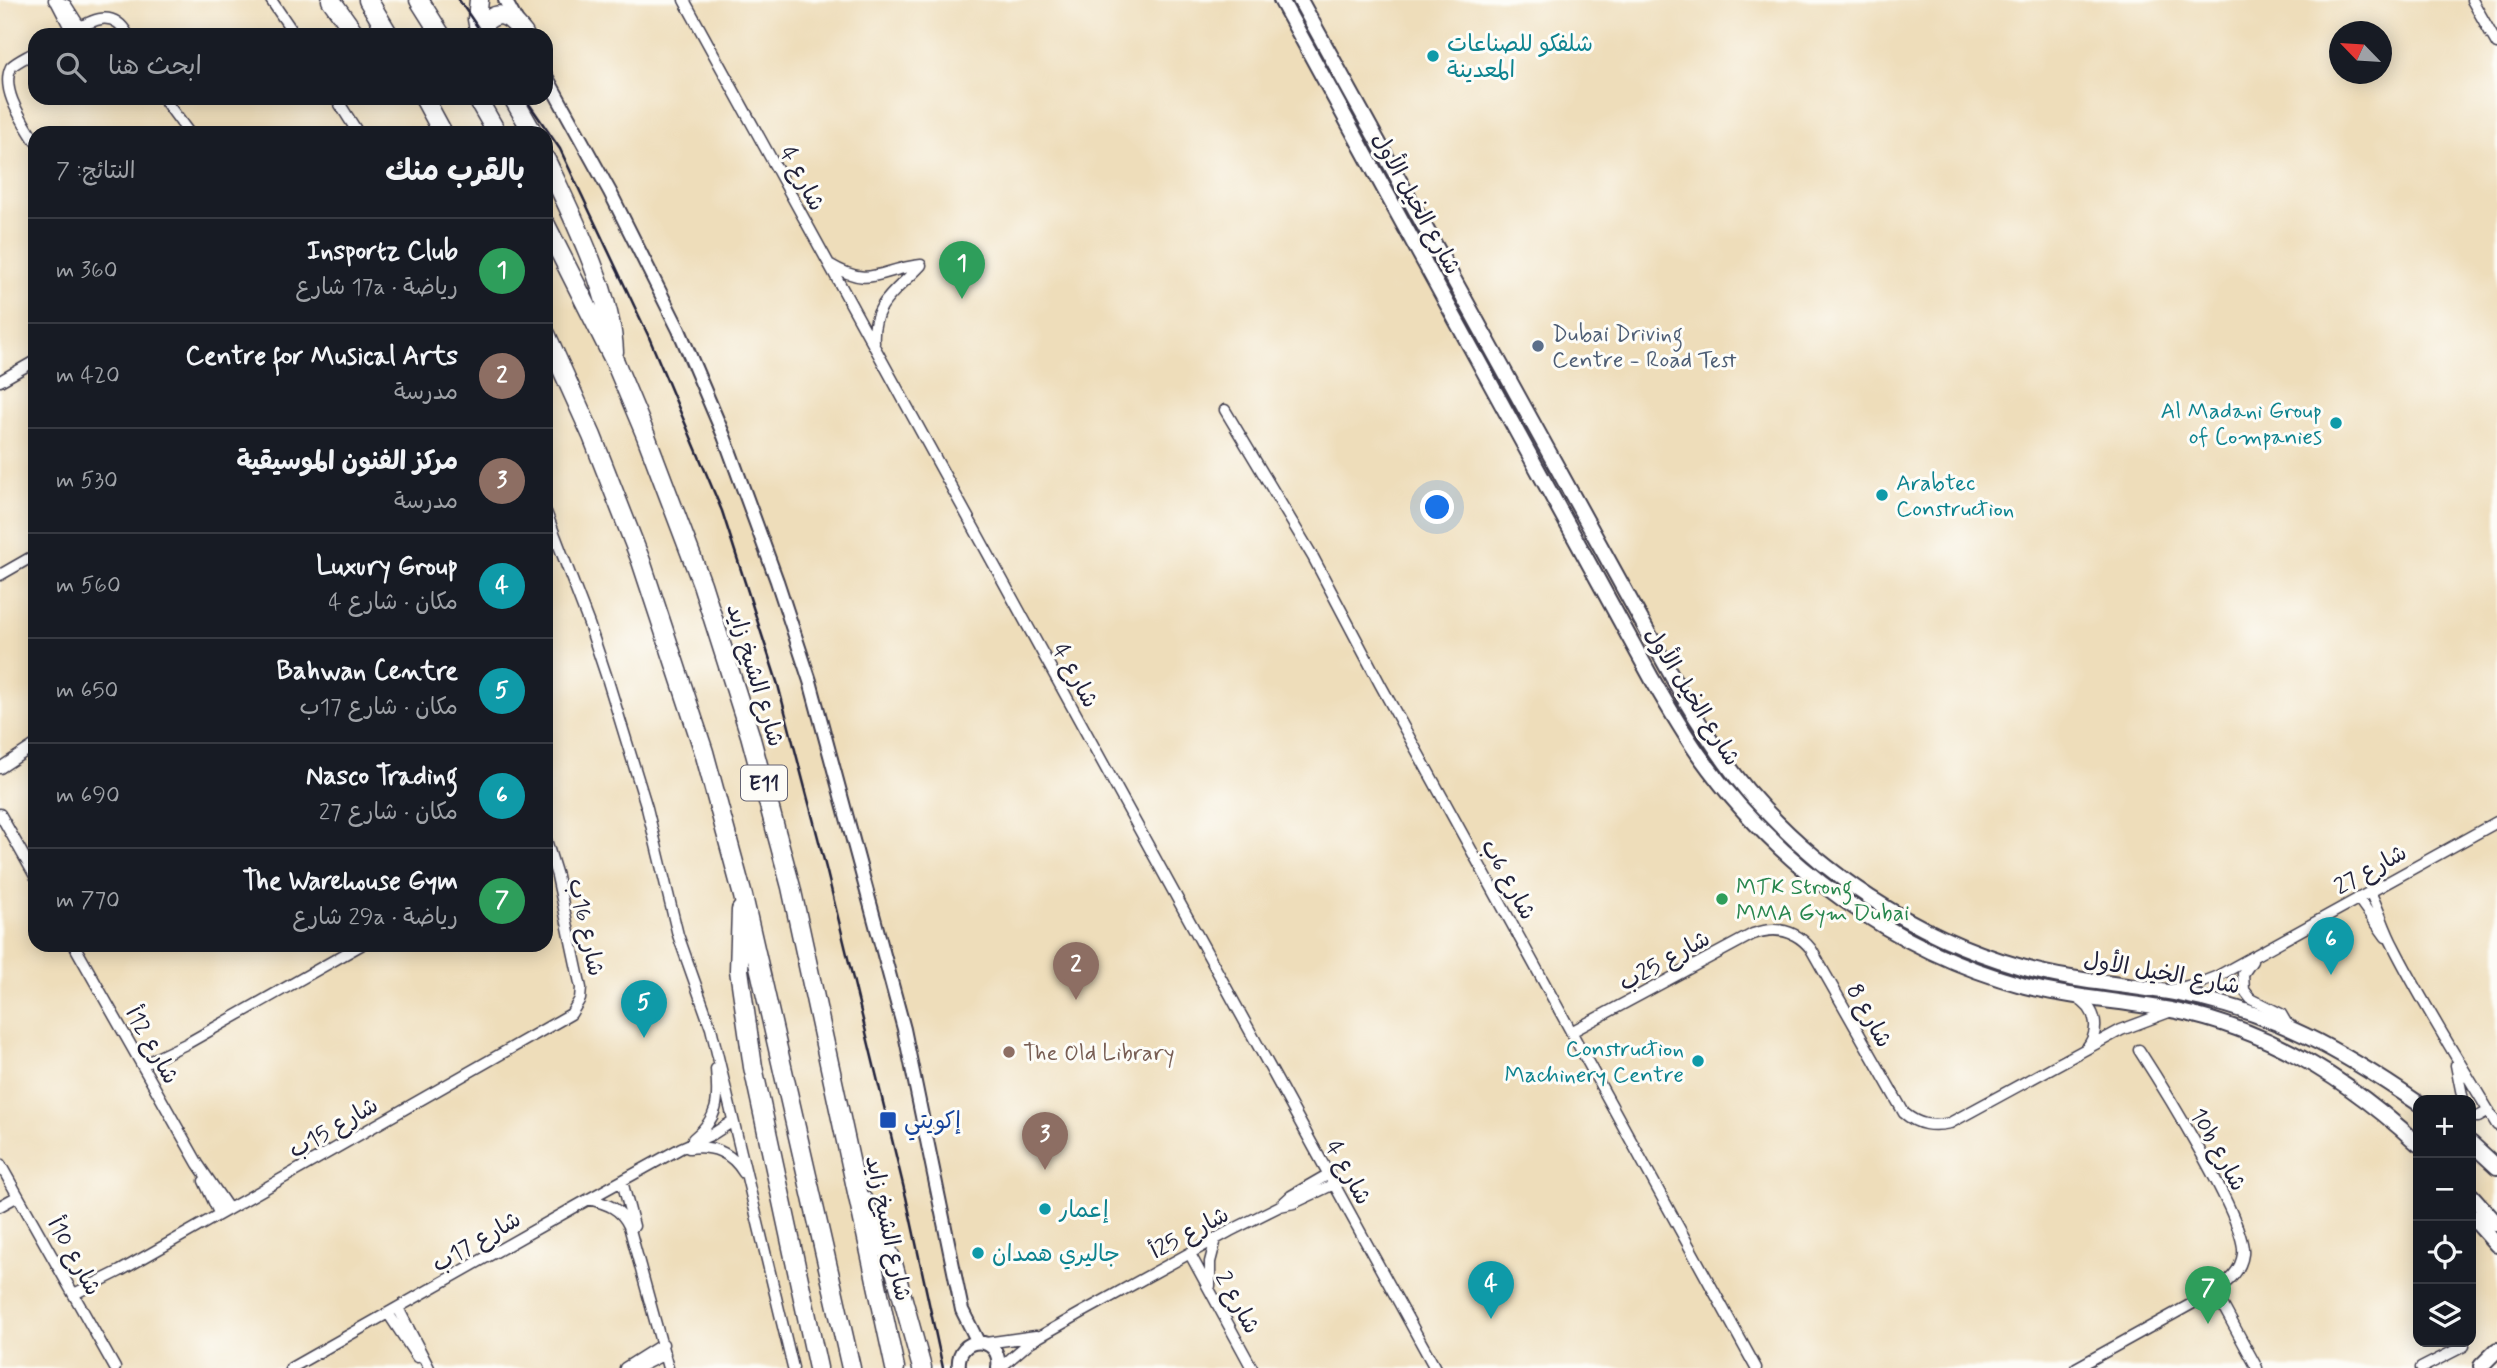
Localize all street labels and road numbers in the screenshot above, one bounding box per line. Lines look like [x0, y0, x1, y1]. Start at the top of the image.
street label: شارع الخيل الأول [1364, 126, 1469, 280]
street label: شارع 4 [772, 141, 831, 217]
street label: شارع الشيخ زايد [718, 600, 790, 751]
street label: شارع الخيل الأول [1637, 620, 1748, 772]
street label: شارع 4 [1044, 638, 1104, 714]
road number: E11 [741, 766, 787, 800]
street label: شارع 6ب [1473, 834, 1542, 926]
street label: شارع 27 [2329, 839, 2413, 903]
street label: شارع 16ب [560, 876, 610, 979]
street label: شارع 25ب [1614, 924, 1716, 999]
street label: شارع الخيل الأول [2081, 943, 2243, 1002]
street label: شارع 8 [1838, 979, 1898, 1053]
street label: شارع 12أ [118, 1001, 186, 1090]
street label: شارع 15ب [284, 1091, 384, 1166]
street label: 10b شارع [2182, 1103, 2252, 1197]
street label: شارع 4 [1317, 1135, 1377, 1211]
street label: شارع الشيخ زايد [857, 1153, 917, 1304]
street label: شارع 25أ [1145, 1200, 1235, 1267]
street label: شارع 17ب [427, 1205, 527, 1280]
street label: شارع 10أ [40, 1212, 108, 1301]
street label: شارع 2 [1207, 1266, 1266, 1340]

